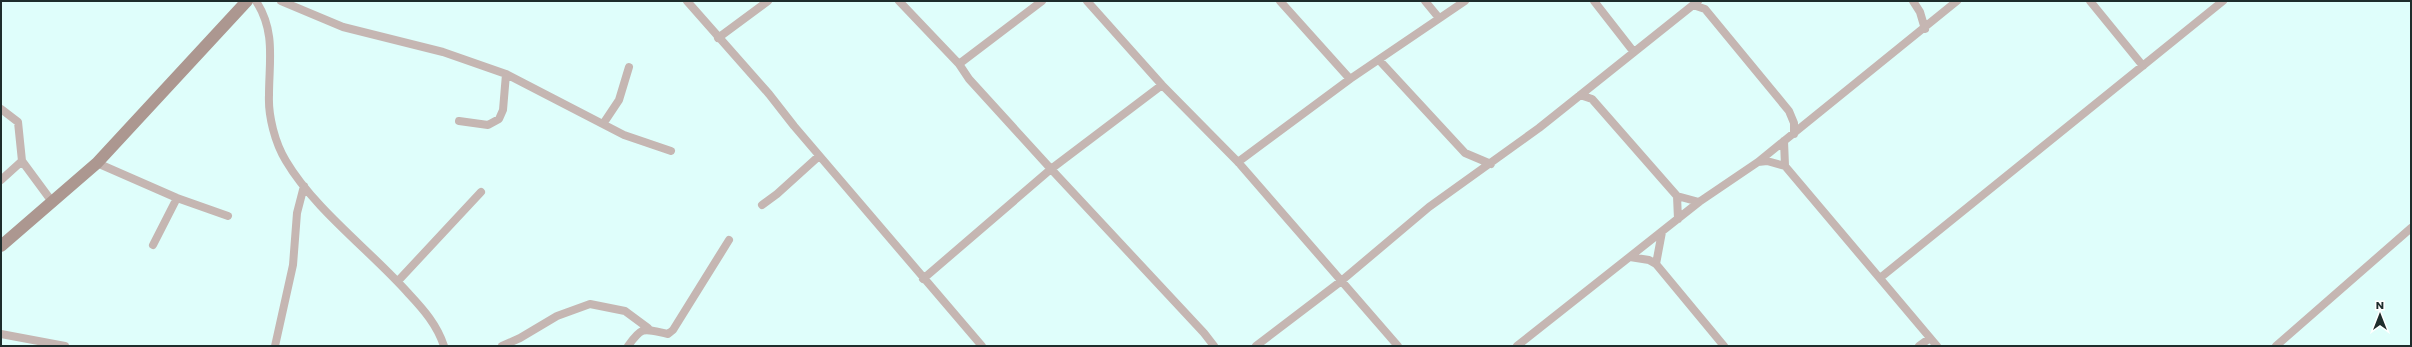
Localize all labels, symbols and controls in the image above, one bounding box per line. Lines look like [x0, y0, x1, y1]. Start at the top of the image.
north arrow [2360, 295, 2400, 335]
text: N [2376, 297, 2384, 313]

